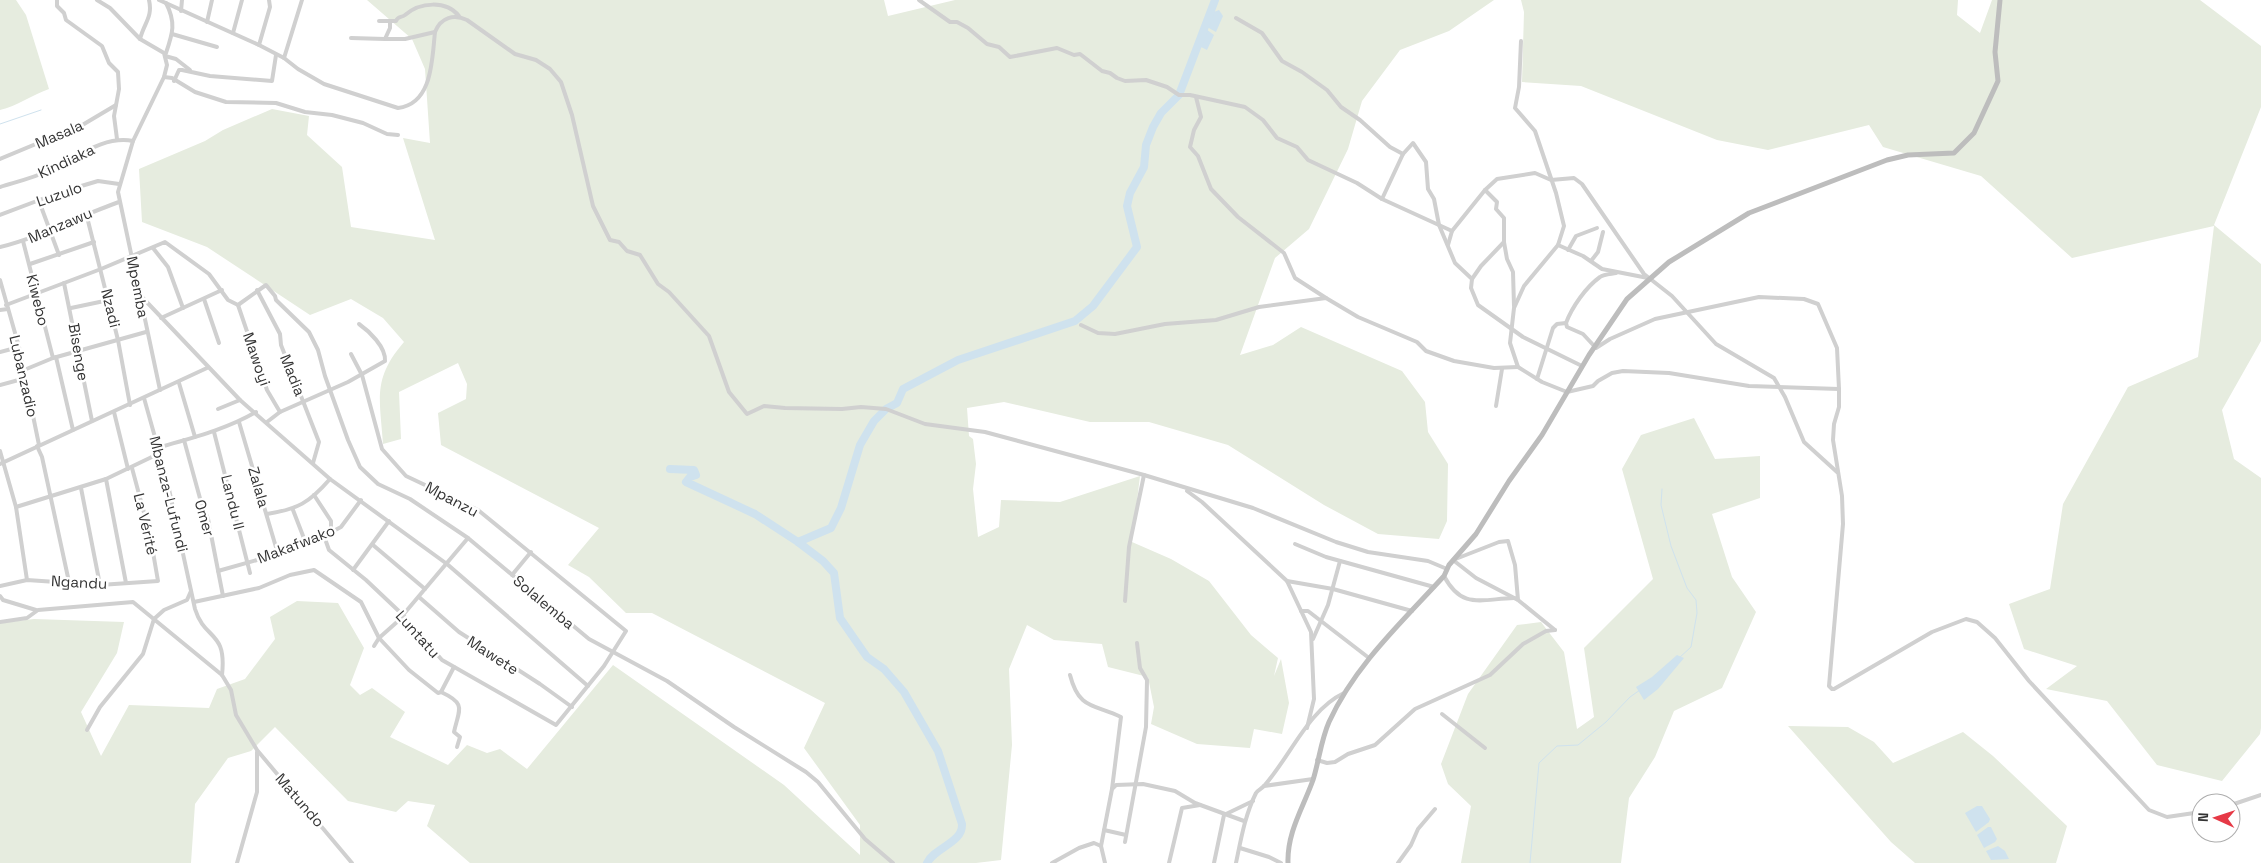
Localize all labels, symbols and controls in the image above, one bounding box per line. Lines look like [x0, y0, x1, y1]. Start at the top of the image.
street label: Masala [32, 115, 86, 153]
street label: Kindiaka [35, 139, 98, 182]
street label: Luzulo [34, 177, 84, 211]
street label: Manzawu [25, 203, 95, 247]
street label: Mpemba [123, 254, 153, 320]
street label: Kiwebo [22, 272, 54, 328]
street label: Nzadi [97, 287, 125, 329]
street label: Bisenge [65, 322, 93, 382]
street label: Mawoyi [239, 330, 275, 388]
street label: Lubanzadio [5, 333, 43, 419]
street label: Madia [276, 351, 310, 399]
street label: Mbanza-Lufundi [145, 434, 193, 554]
street label: Zalala [244, 464, 274, 510]
street label: Landu II [217, 473, 249, 531]
street label: Mpanzu [422, 477, 482, 521]
street label: La Vérité [130, 491, 162, 557]
street label: Omer [191, 497, 219, 539]
street label: Makafwako [254, 520, 338, 568]
street label: Ngandu [50, 571, 108, 593]
street label: Solalemba [509, 571, 579, 633]
street label: Luntatu [392, 606, 444, 662]
street label: Mawete [464, 631, 522, 679]
street label: Matundo [271, 769, 329, 831]
north arrow [2191, 793, 2241, 843]
text: N [2194, 812, 2212, 822]

